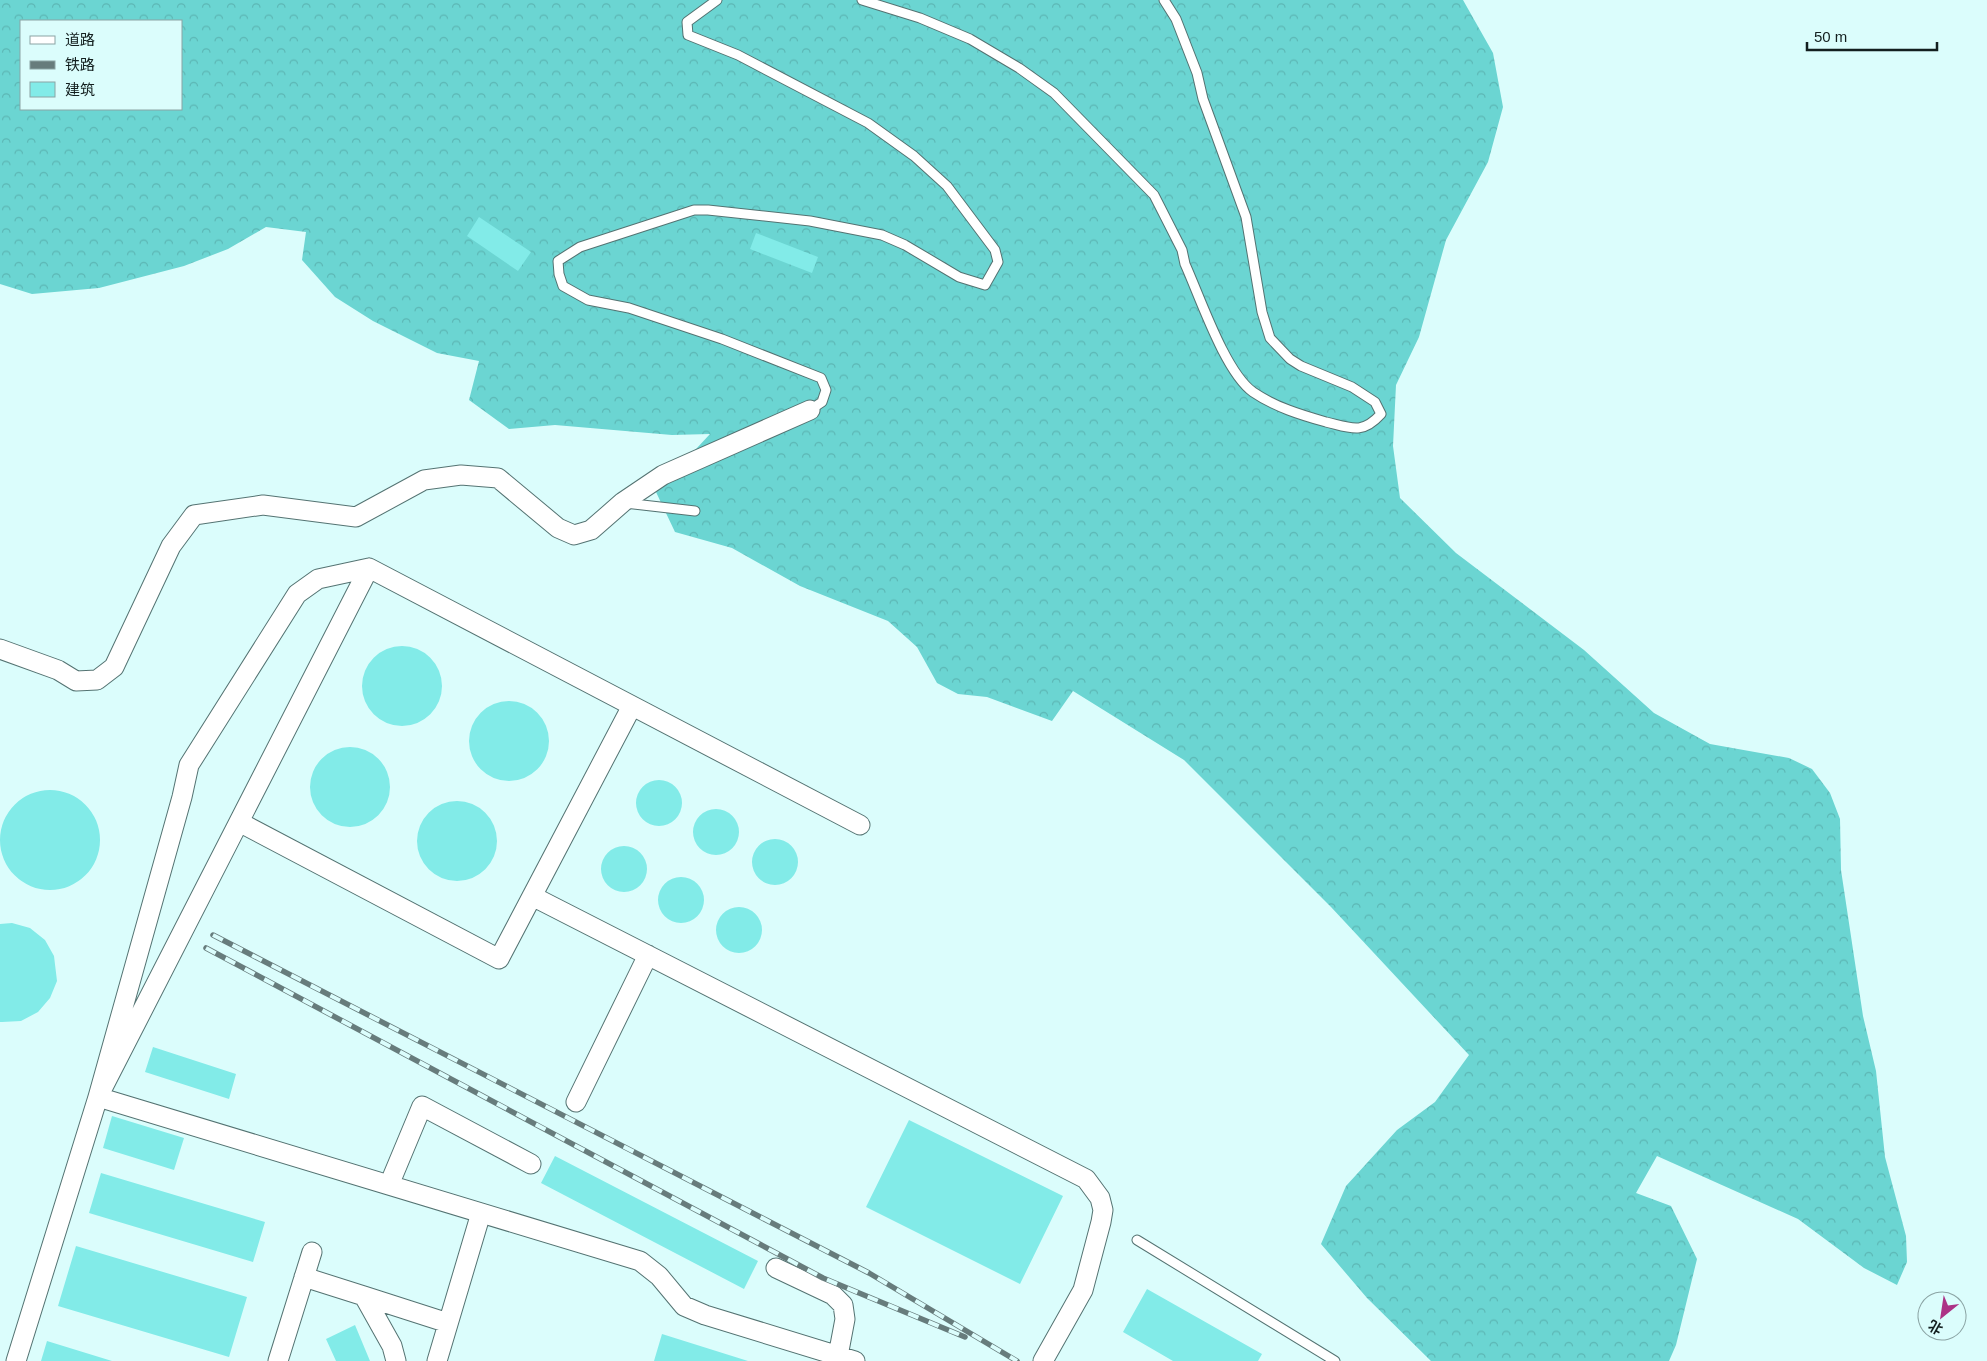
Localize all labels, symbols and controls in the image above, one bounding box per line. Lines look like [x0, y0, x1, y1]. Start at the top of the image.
legend [20, 20, 182, 110]
scale bar [1807, 20, 1937, 52]
text: 50 m [1814, 28, 1847, 45]
text: 道路 [65, 31, 95, 48]
text: 铁路 [65, 56, 95, 73]
text: 建筑 [65, 81, 95, 98]
north arrow [1917, 1291, 1967, 1341]
text: 北 [1925, 1317, 1946, 1338]

